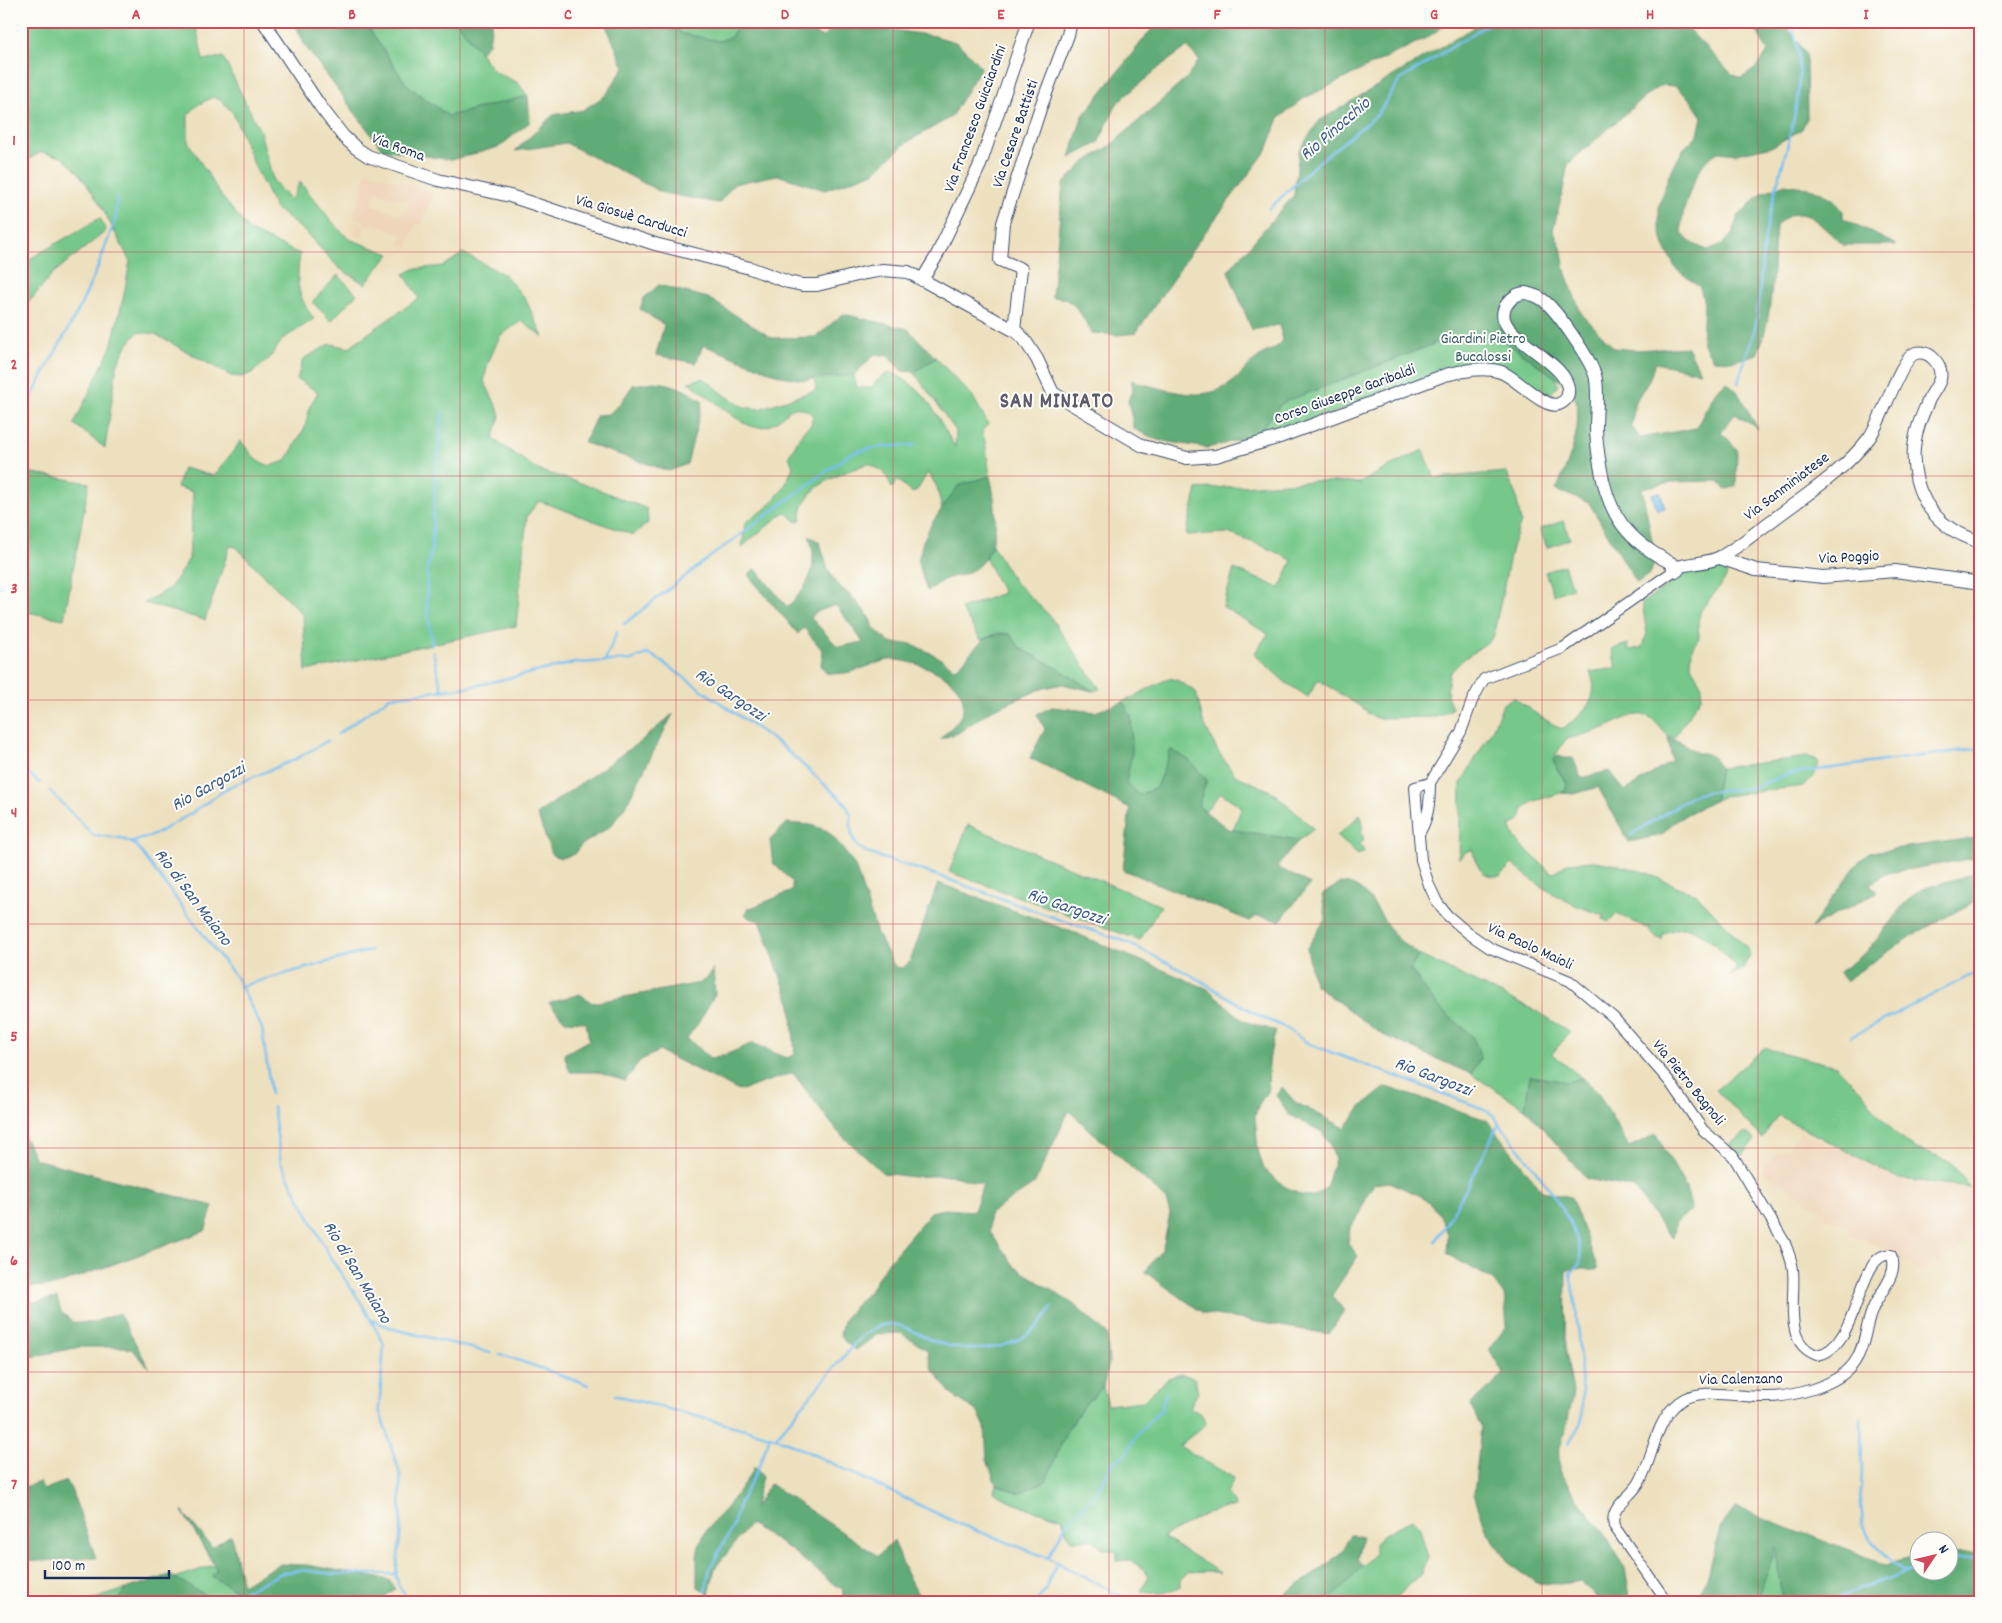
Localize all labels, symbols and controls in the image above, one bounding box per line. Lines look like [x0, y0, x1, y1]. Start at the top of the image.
text: A [132, 4, 141, 27]
text: B [348, 4, 356, 27]
text: C [564, 4, 572, 27]
text: D [781, 4, 790, 27]
text: E [997, 4, 1005, 27]
text: F [1213, 4, 1221, 27]
text: G [1430, 4, 1438, 27]
text: H [1646, 4, 1654, 27]
text: I [1864, 4, 1870, 27]
street label: Via Francesco Guicciardini [939, 42, 1013, 196]
street label: Via Cesare Battisti [987, 77, 1045, 191]
water label: Rio Pinocchio [1295, 92, 1377, 168]
street label: Via Roma [368, 128, 428, 168]
text: 1 [12, 130, 16, 153]
street label: Via Giosuè Carducci [572, 189, 690, 245]
park label: Giardini Pietro Bucalossi [1440, 328, 1526, 369]
text: 2 [11, 354, 18, 377]
street label: Corso Giuseppe Garibaldi [1271, 359, 1419, 431]
district label: SAN MINIATO [1000, 388, 1114, 418]
street label: Via Sanminiatese [1739, 447, 1835, 527]
street label: Via Poggio [1818, 545, 1880, 571]
text: 3 [10, 578, 18, 601]
water label: Rio Gargozzi [689, 663, 773, 731]
water label: Rio Gargozzi [167, 756, 253, 819]
text: 4 [11, 802, 17, 825]
water label: Rio di San Maiano [147, 844, 237, 953]
water label: Rio Gargozzi [1024, 883, 1111, 934]
street label: Via Paolo Maioli [1483, 917, 1577, 977]
text: 5 [10, 1026, 18, 1049]
street label: Via Pietro Bagnoli [1646, 1035, 1730, 1131]
water label: Rio Gargozzi [1391, 1052, 1478, 1105]
water label: Rio di San Maiano [315, 1217, 397, 1330]
text: 6 [10, 1250, 18, 1273]
street label: Via Calenzano [1699, 1368, 1783, 1392]
text: 7 [11, 1474, 17, 1497]
north arrow [1910, 1530, 1960, 1580]
text: N [1933, 1541, 1953, 1558]
scale bar [45, 1548, 169, 1580]
text: 100 m [52, 1556, 85, 1578]

